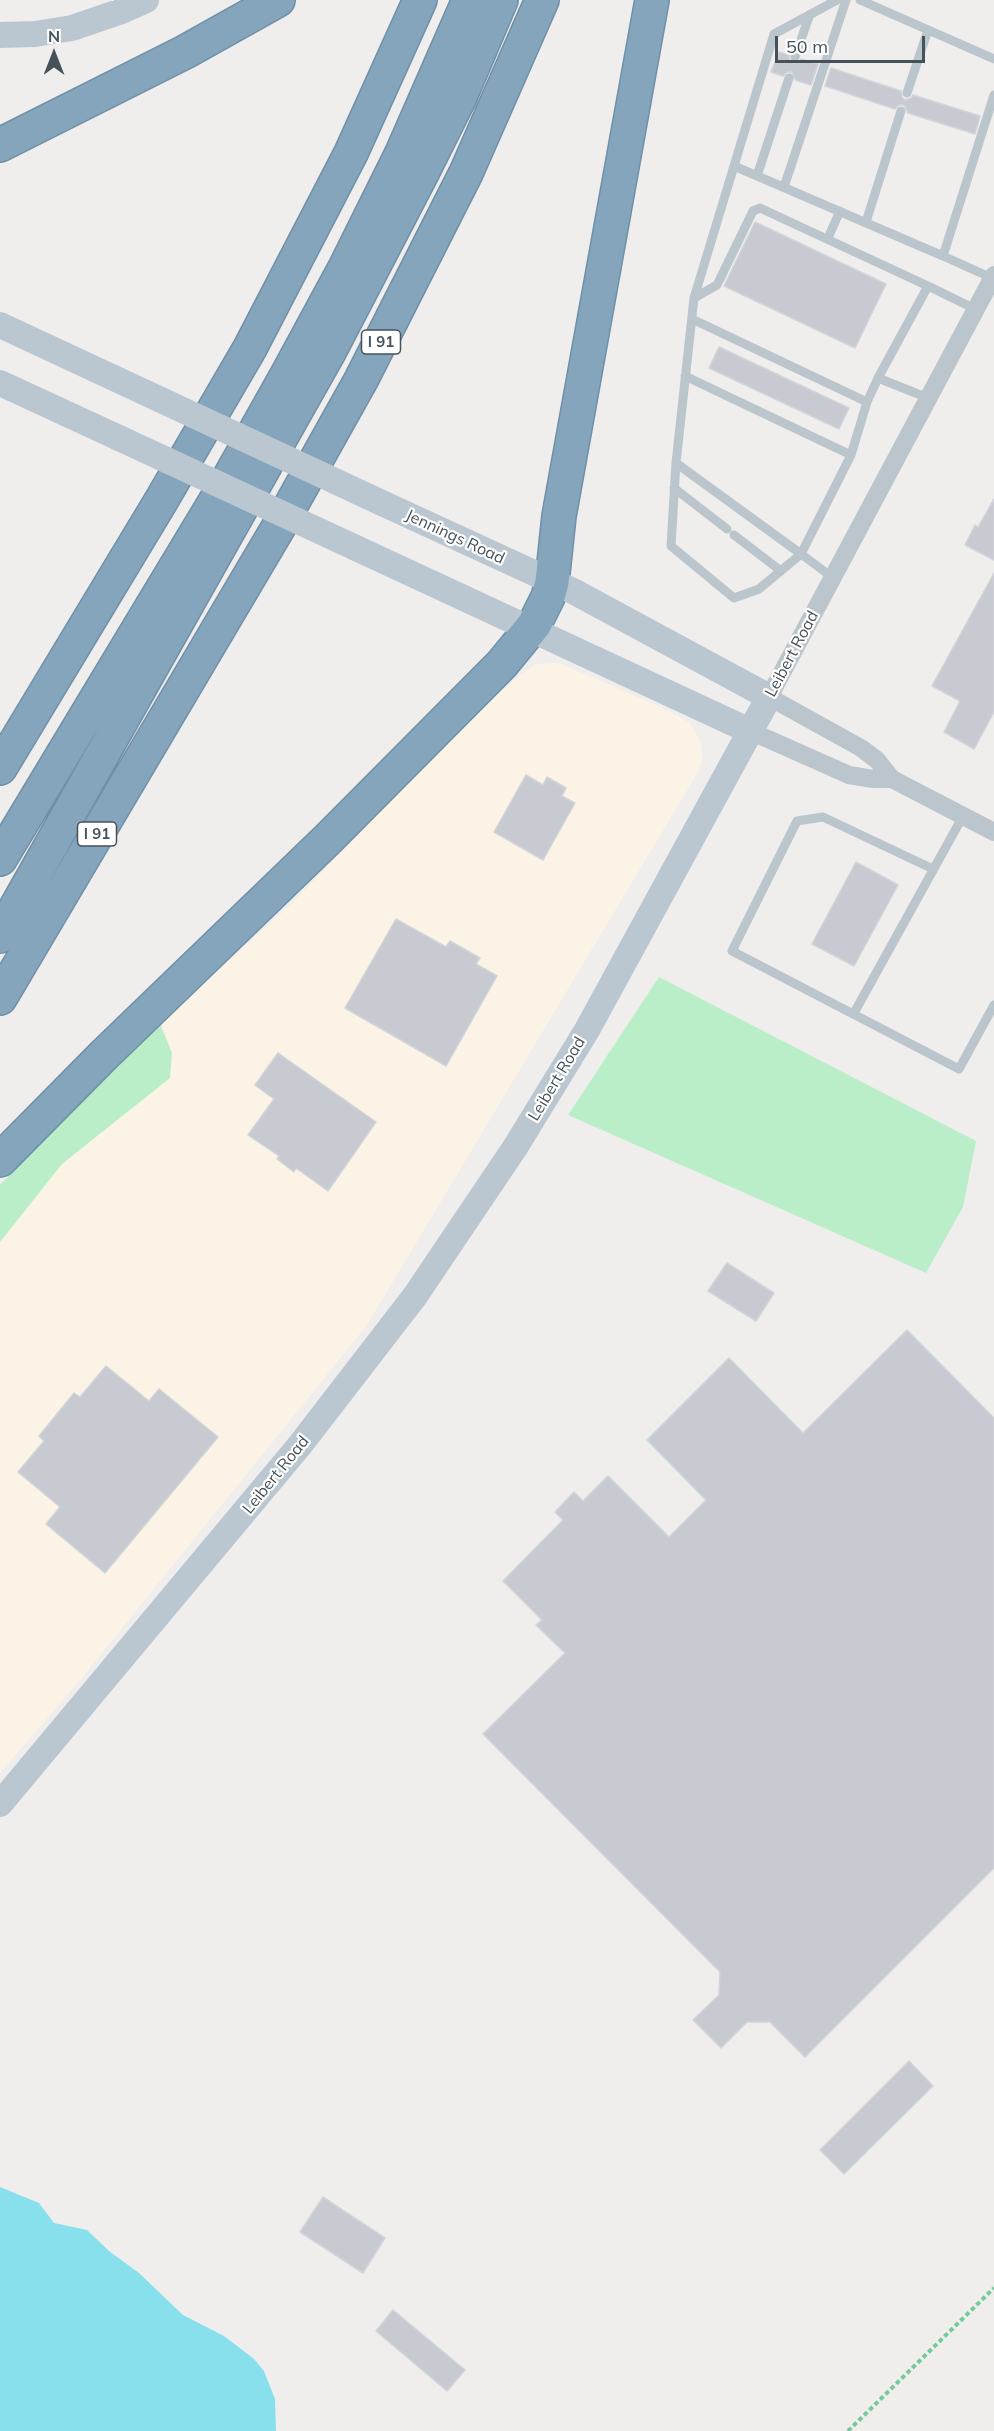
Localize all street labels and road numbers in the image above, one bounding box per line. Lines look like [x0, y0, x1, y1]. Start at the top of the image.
road number: I 91 [362, 330, 400, 354]
street label: Jennings Road [403, 506, 507, 568]
street label: Leibert Road [761, 608, 823, 700]
road number: I 91 [78, 822, 116, 846]
street label: Leibert Road [524, 1033, 590, 1125]
street label: Leibert Road [239, 1432, 313, 1518]

